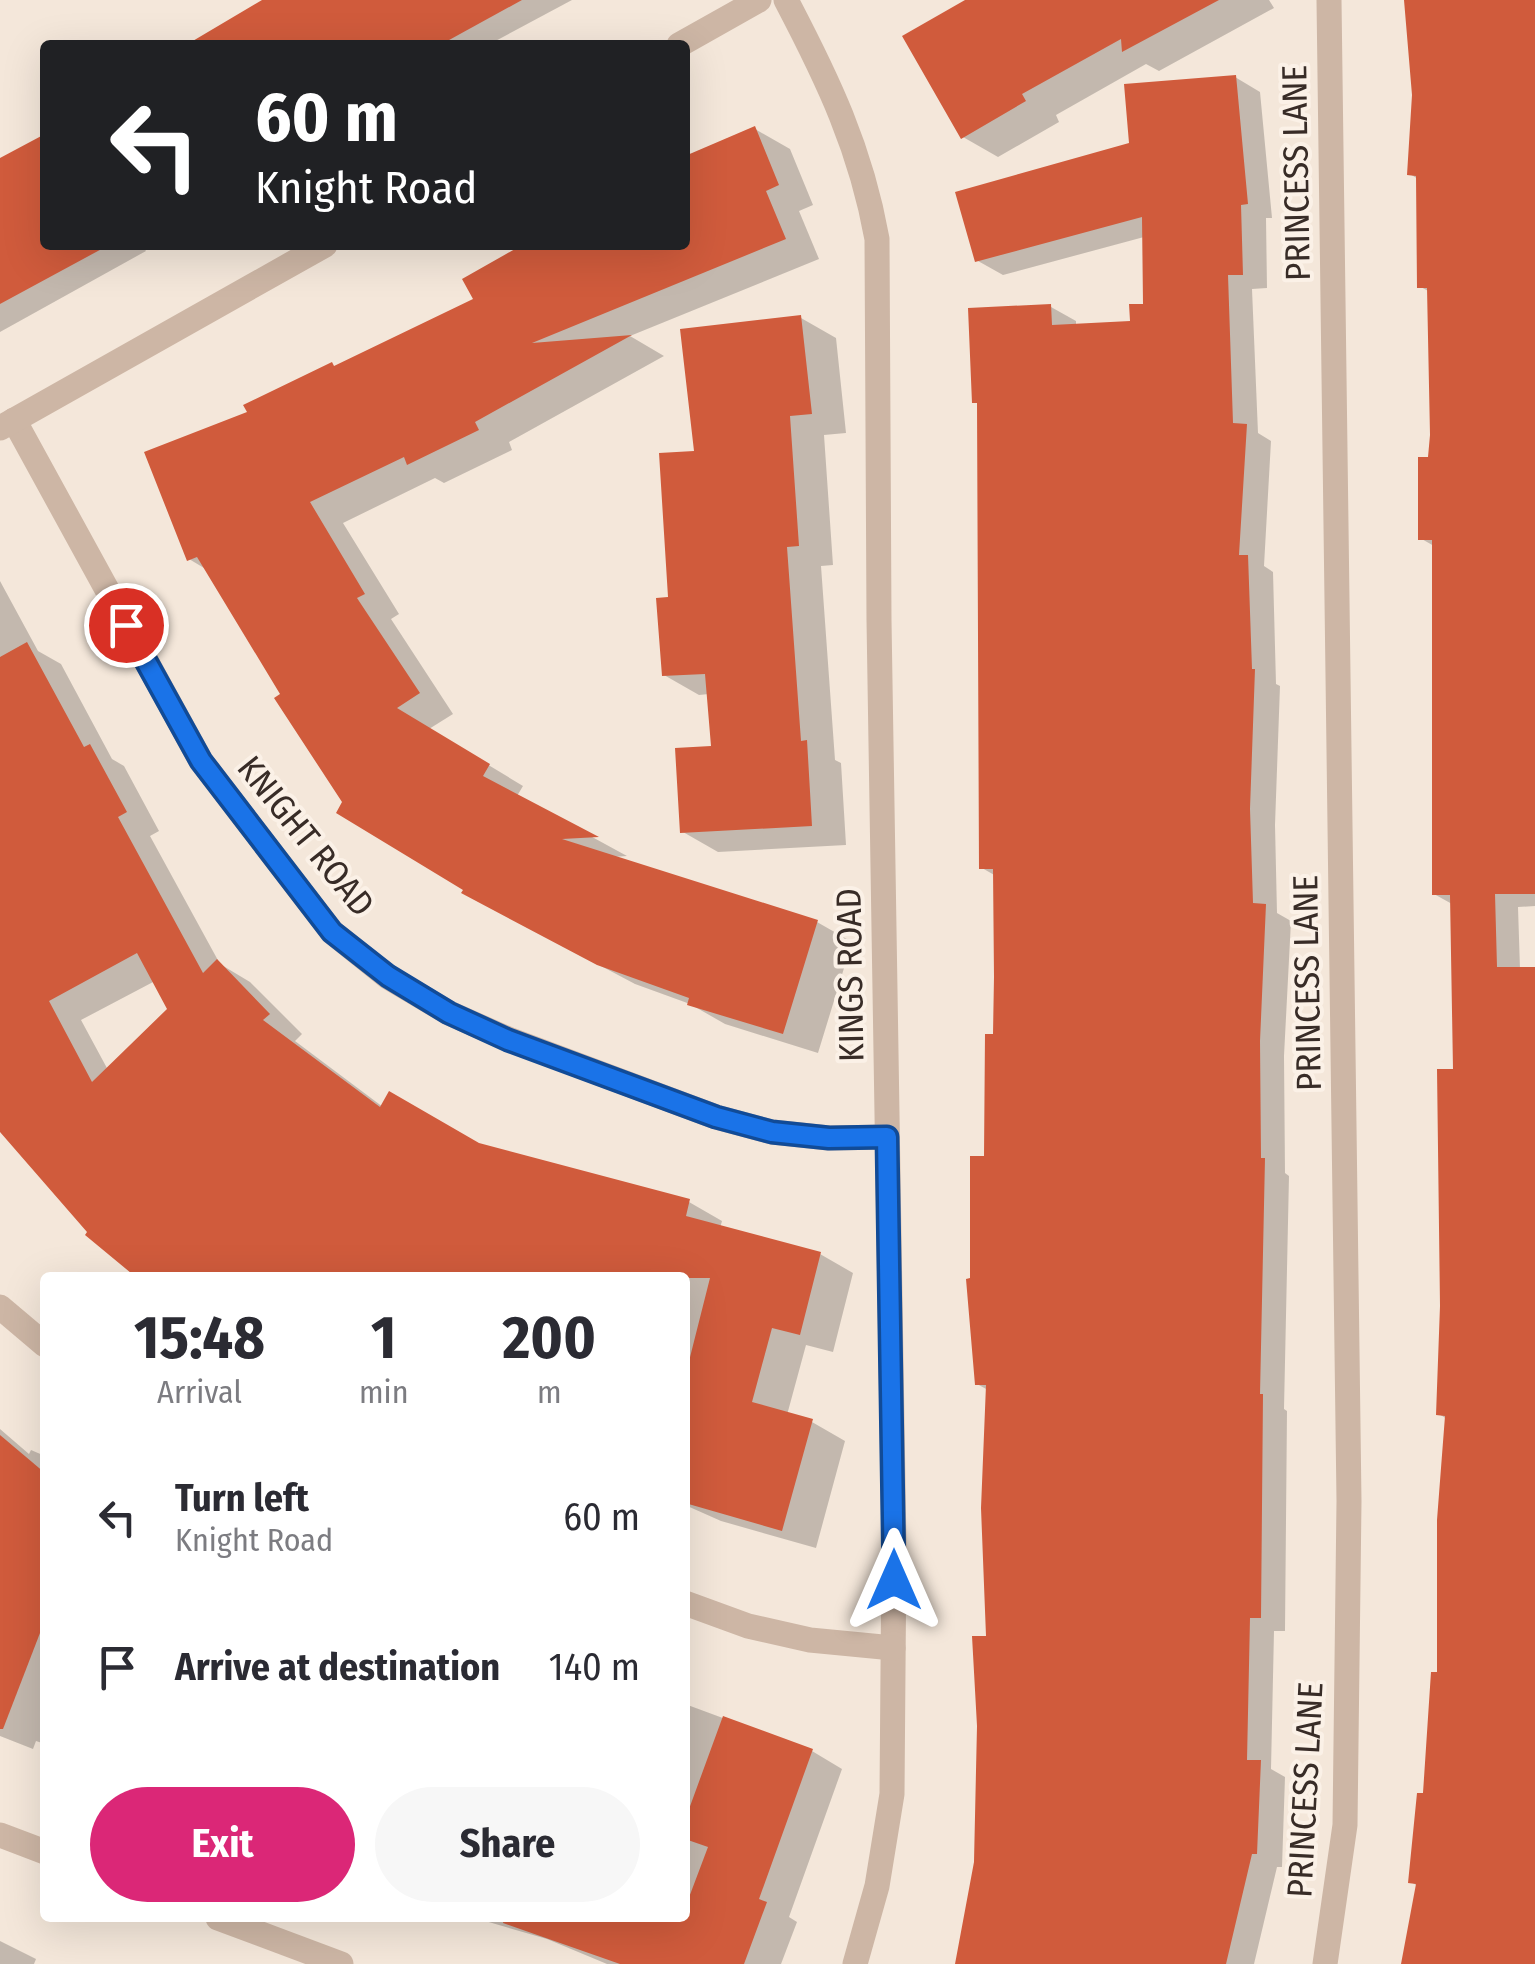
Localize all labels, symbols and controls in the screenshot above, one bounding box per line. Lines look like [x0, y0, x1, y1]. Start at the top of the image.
street label: PRINCESS LANE [1273, 65, 1319, 281]
text: 60 m [255, 76, 398, 160]
icon: left [90, 80, 220, 210]
text: Knight Road [255, 161, 477, 215]
pin [84, 583, 169, 668]
icon: arrive [99, 598, 154, 653]
street label: KNIGHT ROAD [229, 747, 383, 925]
street label: PRINCESS LANE [1284, 875, 1330, 1091]
street label: KINGS ROAD [827, 888, 873, 1062]
text: 15:48 [134, 1302, 265, 1374]
text: 1 [371, 1302, 396, 1374]
text: 200 [503, 1302, 596, 1374]
text: Arrival [157, 1373, 242, 1411]
text: min [359, 1373, 409, 1411]
text: m [537, 1373, 562, 1411]
text: Turn left [175, 1475, 309, 1521]
icon: left [90, 1490, 145, 1545]
text: 60 m [563, 1494, 640, 1540]
text: Knight Road [175, 1521, 333, 1559]
position arrow [842, 1528, 946, 1632]
icon: arrive [90, 1640, 145, 1695]
text: Arrive at destination [175, 1644, 500, 1690]
text: 140 m [549, 1644, 640, 1690]
street label: PRINCESS LANE [1278, 1681, 1332, 1899]
button: Exit [90, 1787, 355, 1902]
button: Share [375, 1787, 640, 1902]

